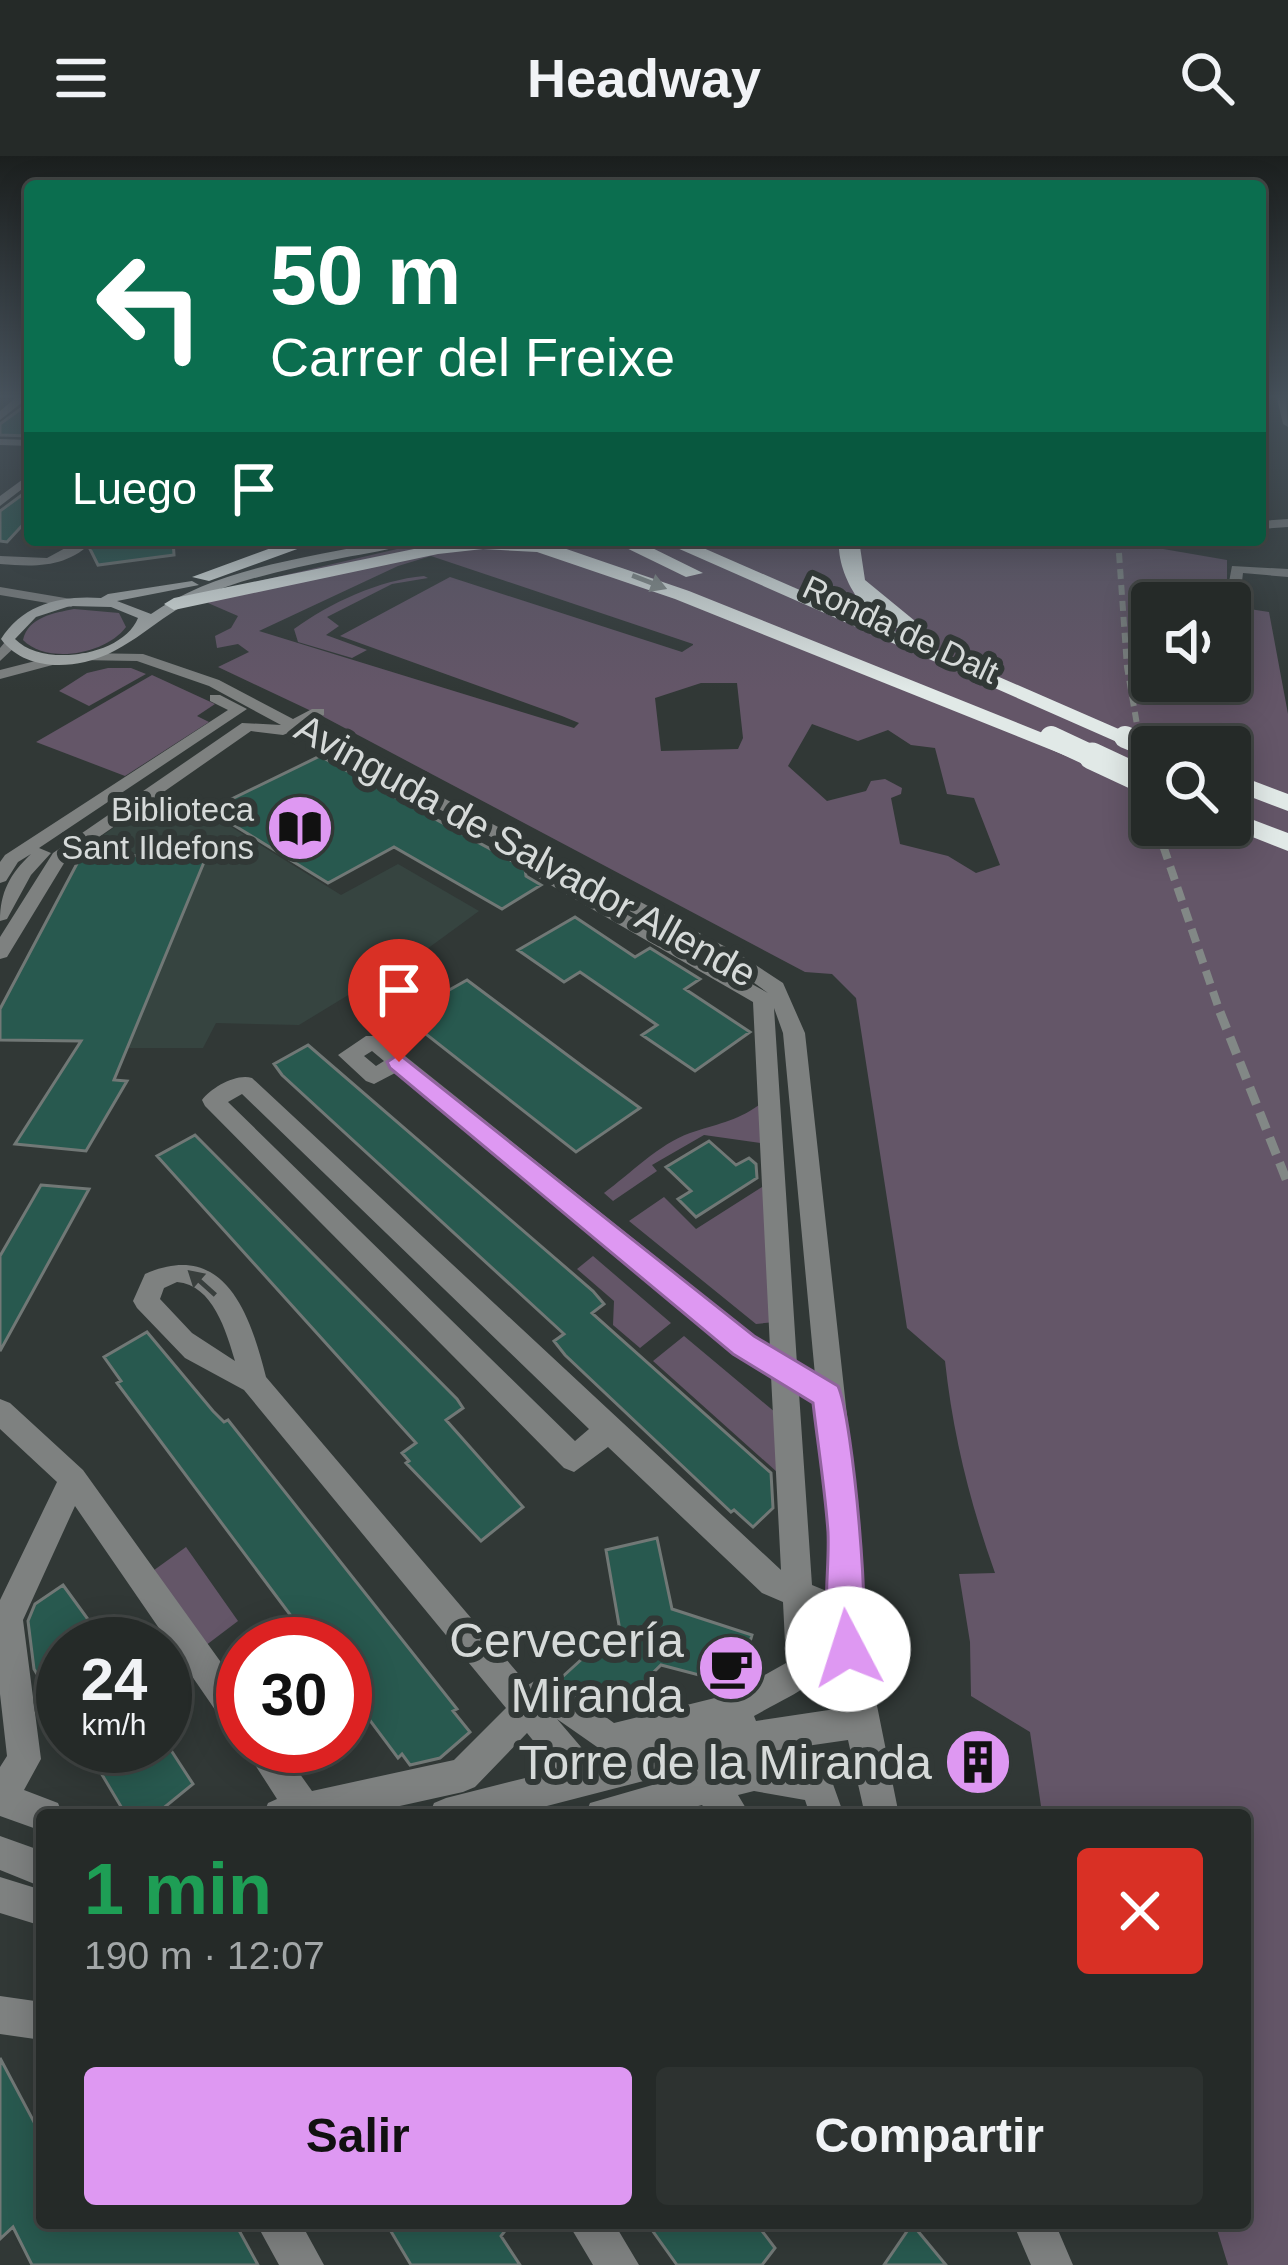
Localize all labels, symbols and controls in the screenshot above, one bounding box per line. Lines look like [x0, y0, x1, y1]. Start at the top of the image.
icon: menu [48, 45, 114, 111]
icon: search [1174, 45, 1240, 111]
text: Headway [527, 48, 761, 108]
icon: left [72, 228, 228, 384]
text: 50 m [270, 228, 461, 322]
text: Carrer del Freixe [270, 327, 675, 387]
icon: arrive [221, 456, 287, 522]
text: Luego [72, 463, 197, 514]
street label: Ronda de Dalt [797, 568, 1004, 691]
one-way arrow [631, 574, 667, 592]
map controls [1131, 582, 1251, 846]
button: sound [1131, 582, 1251, 702]
street label: Avinguda de Salvador Allende [288, 706, 763, 995]
button: search [1131, 726, 1251, 846]
place label: Biblioteca Sant Ildefons [61, 791, 255, 866]
library icon: Biblioteca Sant Ildefons [265, 793, 335, 863]
pin [348, 939, 450, 1062]
icon: arrive [366, 957, 432, 1023]
one-way arrow [187, 1270, 217, 1296]
position arrow [785, 1586, 911, 1712]
place label: Cervecería Miranda [449, 1614, 684, 1722]
speed limit sign: 30 [216, 1617, 372, 1773]
cafe icon: Cervecería Miranda [696, 1633, 766, 1703]
text: 24 [81, 1646, 147, 1713]
text: km/h [81, 1708, 147, 1741]
building icon: Torre de la Miranda [943, 1727, 1013, 1797]
place label: Torre de la Miranda [518, 1736, 932, 1789]
button: close [1077, 1848, 1203, 1974]
text: 1 min [84, 1849, 272, 1929]
text: 190 m · 12:07 [84, 1934, 325, 1977]
button: Salir [84, 2067, 632, 2205]
button: Compartir [656, 2067, 1203, 2205]

